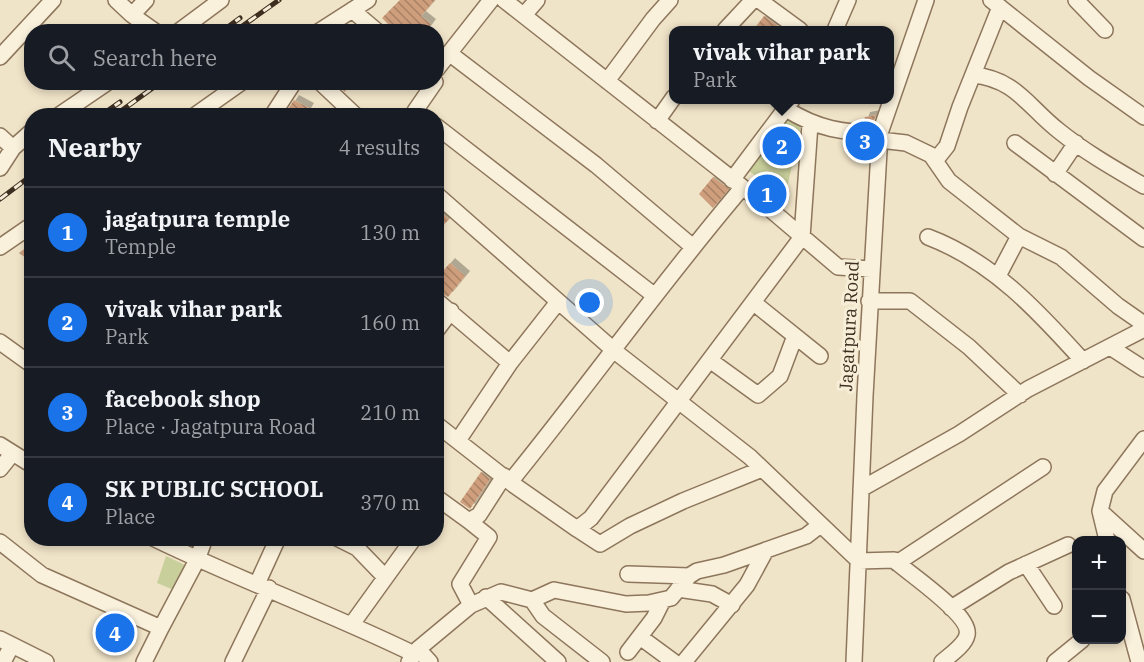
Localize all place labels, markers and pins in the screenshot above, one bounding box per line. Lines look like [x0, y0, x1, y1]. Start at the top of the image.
pin: 3 [846, 118, 884, 164]
pin: 2 [762, 124, 802, 168]
pin: 1 [748, 172, 786, 216]
pin: 4 [96, 610, 134, 656]

